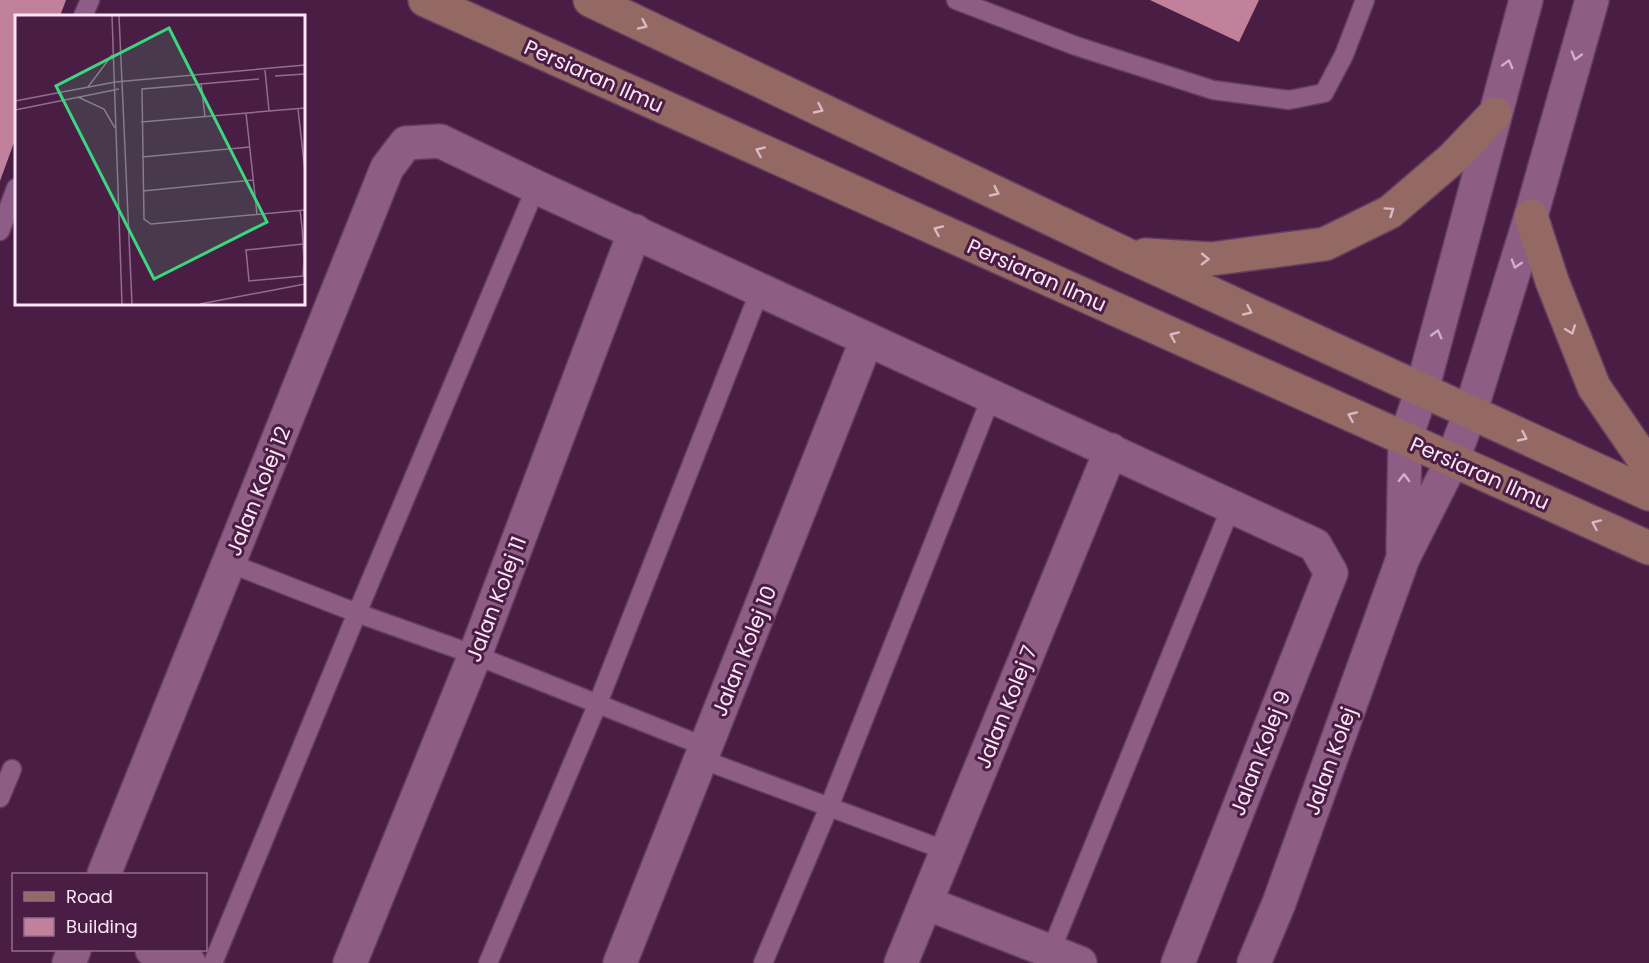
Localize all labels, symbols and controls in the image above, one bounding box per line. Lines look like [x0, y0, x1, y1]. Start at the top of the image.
inset map [15, 15, 304, 304]
one-way arrow [637, 18, 648, 30]
street label: Persiaran Ilmu [520, 32, 668, 120]
one-way arrow [1571, 50, 1583, 61]
one-way arrow [1501, 59, 1514, 69]
one-way arrow [813, 101, 824, 113]
one-way arrow [756, 146, 767, 158]
one-way arrow [989, 185, 1000, 197]
one-way arrow [1384, 207, 1395, 218]
one-way arrow [934, 226, 945, 238]
street label: Persiaran Ilmu [963, 231, 1111, 319]
one-way arrow [1200, 252, 1209, 265]
one-way arrow [1511, 258, 1523, 269]
one-way arrow [1242, 303, 1253, 315]
one-way arrow [1564, 324, 1576, 335]
one-way arrow [1429, 329, 1442, 339]
one-way arrow [1169, 331, 1180, 343]
one-way arrow [1347, 411, 1358, 423]
street label: Jalan Kolej 12 [219, 422, 297, 560]
street label: Persiaran Ilmu [1406, 429, 1554, 517]
one-way arrow [1517, 430, 1528, 442]
one-way arrow [1398, 474, 1410, 483]
one-way arrow [1591, 520, 1602, 532]
street label: Jalan Kolej 11 [459, 532, 533, 666]
street label: Jalan Kolej 10 [705, 581, 783, 721]
street label: Jalan Kolej 7 [968, 641, 1044, 773]
street label: Jalan Kolej 9 [1223, 686, 1297, 820]
street label: Jalan Kolej [1297, 703, 1363, 819]
legend [12, 873, 207, 951]
text: Road [66, 884, 113, 909]
text: Building [66, 914, 138, 939]

